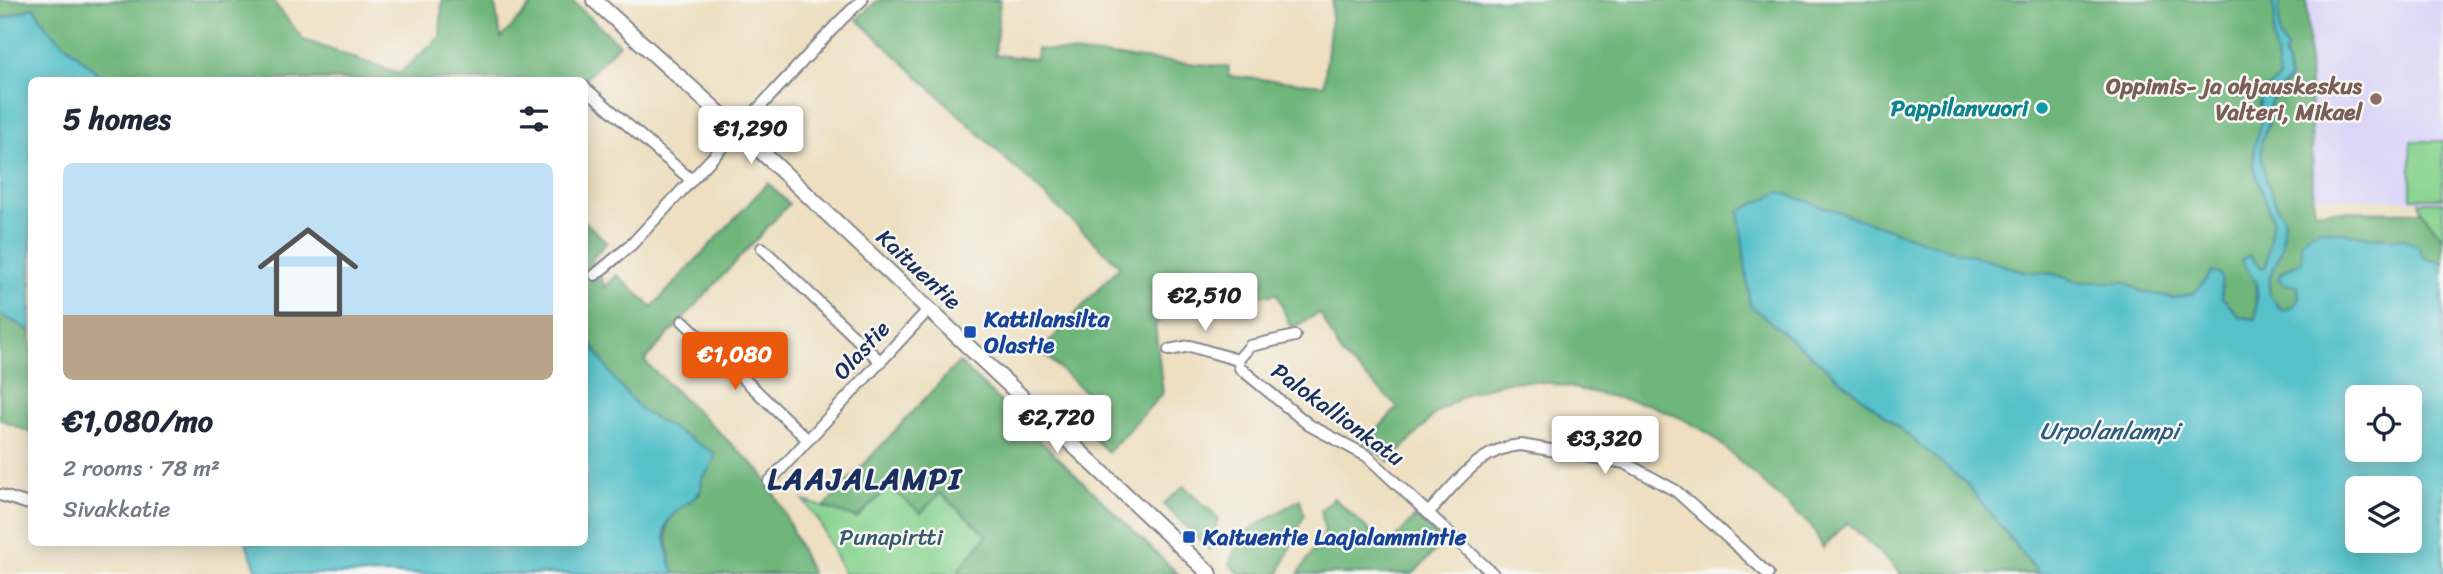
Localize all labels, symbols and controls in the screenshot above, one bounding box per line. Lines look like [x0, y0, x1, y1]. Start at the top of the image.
place label: Oppimis- ja ohjauskeskus Valteri, Mikael [2106, 66, 2363, 133]
place label: Pappilanvuori [1891, 88, 2030, 129]
marker: Oppimis- ja ohjauskeskus Valteri, Mikael [2368, 91, 2384, 107]
text: 5 homes [63, 92, 171, 146]
icon: filters [515, 100, 553, 138]
marker: Pappilanvuori [2034, 100, 2050, 116]
pin: €1,290 [694, 106, 808, 166]
text: €1,290 [714, 108, 788, 149]
icon: home [245, 209, 371, 335]
street label: Kaituentie [866, 219, 971, 320]
pin: €2,510 [1148, 274, 1262, 333]
text: €2,510 [1168, 275, 1242, 316]
place label: Kattilansilta Olastie [983, 299, 1111, 366]
street label: Olastie [822, 311, 900, 390]
marker: Kattilansilta Olastie [962, 324, 978, 340]
pin: €1,080 [678, 332, 792, 392]
text: €1,080 [698, 334, 772, 375]
street label: Palokallionkatu [1262, 352, 1414, 478]
map controls [2345, 385, 2422, 553]
button: locate [2345, 385, 2422, 462]
text: €1,080/mo [63, 394, 213, 448]
pin: €2,720 [1000, 396, 1114, 455]
text: €2,720 [1019, 397, 1095, 438]
water label: Urpolanlampi [2039, 410, 2183, 452]
pin: €3,320 [1548, 416, 1662, 476]
text: €3,320 [1568, 418, 1642, 459]
text: 2 rooms · 78 m² [63, 448, 220, 489]
district label: LAAJALAMPI [767, 452, 963, 506]
button: layers [2345, 476, 2422, 553]
text: Sivakkatie [63, 489, 170, 530]
park label: Punapirtti [839, 517, 943, 558]
place label: Kaituentie Laajalammintie [1202, 517, 1467, 558]
marker: Kaituentie Laajalammintie [1181, 529, 1197, 545]

